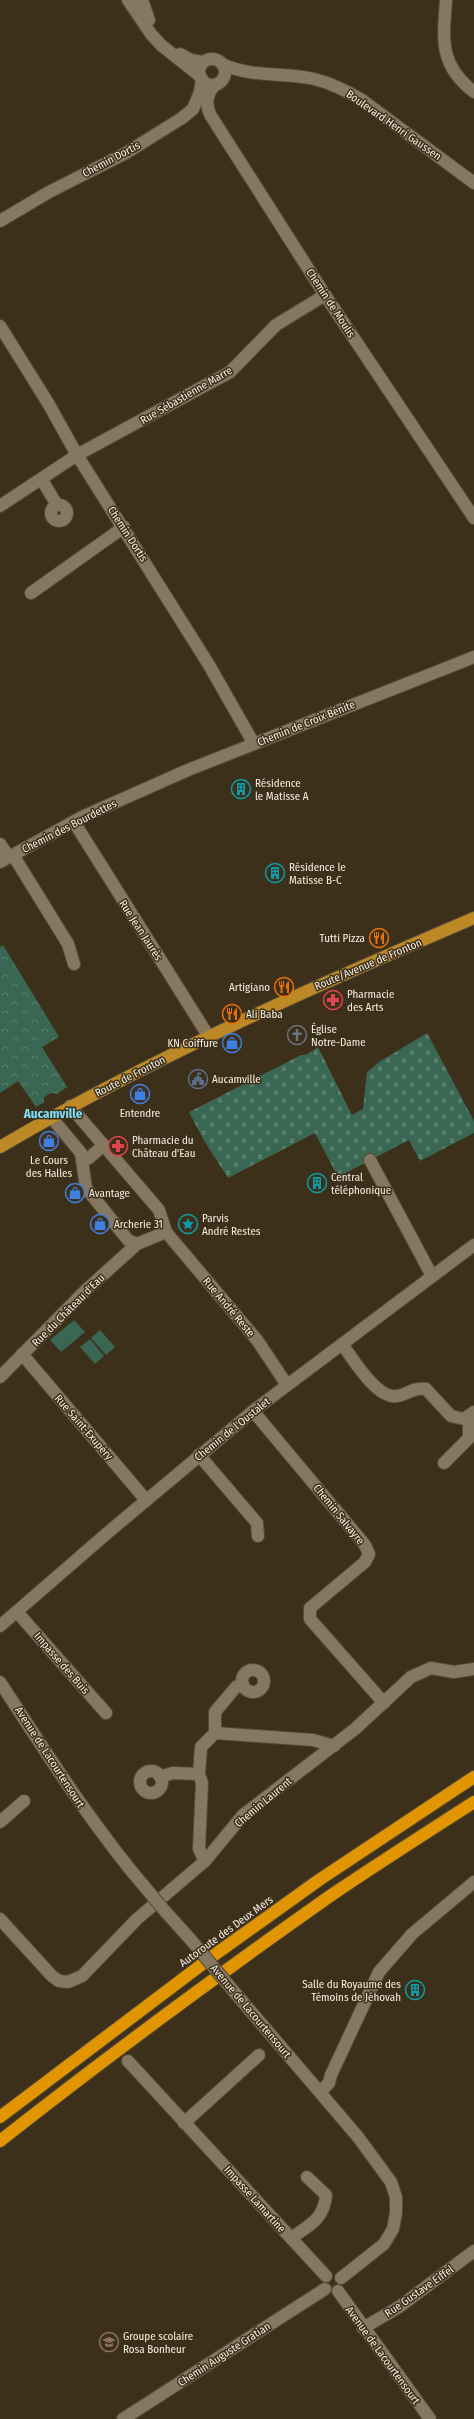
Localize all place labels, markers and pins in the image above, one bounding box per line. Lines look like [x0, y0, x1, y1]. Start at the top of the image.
place label: Résidence le Matisse A [255, 777, 309, 803]
building icon: Résidence le Matisse A [230, 778, 252, 800]
place label: Résidence le Matisse B-C [289, 861, 346, 887]
building icon: Résidence le Matisse B-C [264, 862, 286, 884]
restaurant icon: Tutti Pizza [368, 927, 390, 949]
place label: Tutti Pizza [320, 932, 365, 945]
restaurant icon: Artigiano [273, 976, 295, 998]
place label: Artigiano [229, 981, 270, 994]
place label: Pharmacie des Arts [347, 988, 394, 1014]
pharmacy icon: Pharmacie des Arts [322, 989, 344, 1011]
restaurant icon: Ali Baba [221, 1003, 243, 1025]
place label: Ali Baba [246, 1008, 283, 1021]
place label: Église Notre-Dame [311, 1022, 366, 1049]
church icon: Église Notre-Dame [286, 1024, 308, 1046]
shop icon: KN Coiffure [221, 1032, 243, 1054]
place label: KN Coiffure [168, 1037, 218, 1050]
public building icon: Aucamville [187, 1068, 209, 1090]
place label: Aucamville [212, 1073, 261, 1086]
shop icon: Entendre [129, 1083, 151, 1105]
place label: Entendre [120, 1107, 160, 1120]
shop icon: Le Cours des Halles [38, 1130, 60, 1152]
place label: Pharmacie du Château d'Eau [132, 1134, 195, 1160]
pharmacy icon: Pharmacie du Château d'Eau [107, 1135, 129, 1157]
place label: Le Cours des Halles [26, 1154, 73, 1180]
place label: Central téléphonique [331, 1171, 391, 1197]
building icon: Central téléphonique [306, 1172, 328, 1194]
shop icon: Avantage [64, 1182, 86, 1204]
place label: Avantage [89, 1187, 130, 1200]
place label: Parvis André Restes [202, 1212, 261, 1238]
shop icon: Archerie 31 [89, 1213, 111, 1235]
place icon: Parvis André Restes [177, 1213, 199, 1235]
place label: Archerie 31 [114, 1218, 163, 1231]
place label: Salle du Royaume des Témoins de Jéhovah [302, 1978, 401, 2004]
building icon: Salle du Royaume des Témoins de Jéhovah [404, 1979, 426, 2001]
place label: Groupe scolaire Rosa Bonheur [123, 2330, 193, 2356]
school or university icon: Groupe scolaire Rosa Bonheur [98, 2331, 120, 2353]

